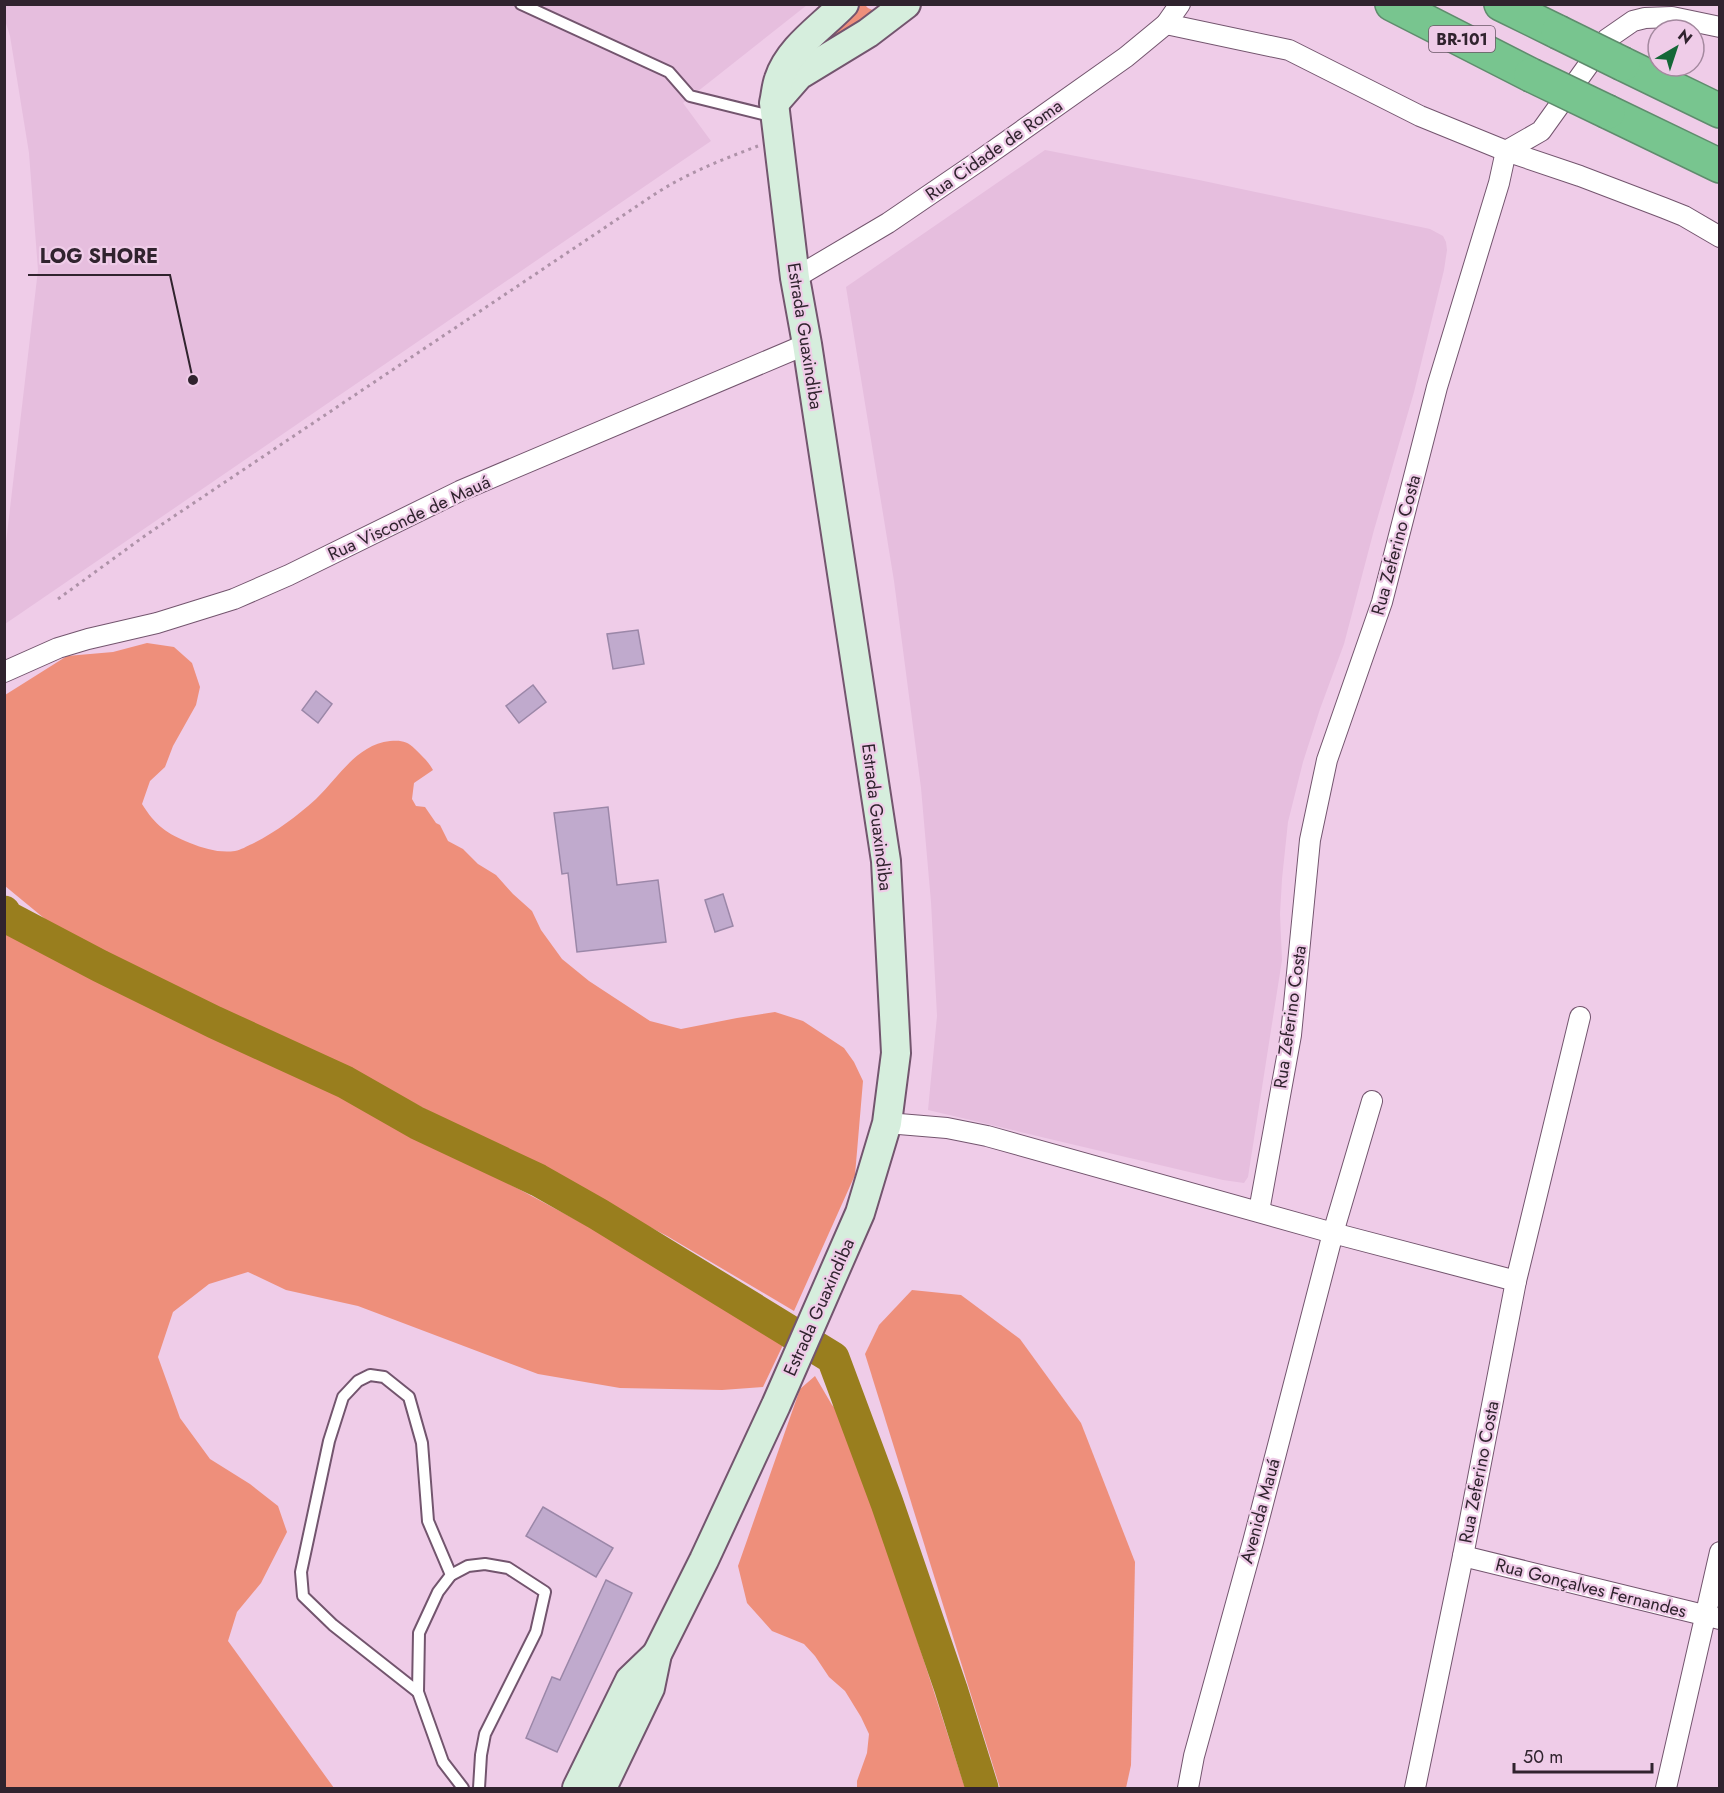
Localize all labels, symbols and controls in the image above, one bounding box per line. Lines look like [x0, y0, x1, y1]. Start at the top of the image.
north arrow [1646, 18, 1706, 78]
text: N [1673, 24, 1697, 50]
road number: BR-101 [1429, 26, 1495, 52]
street label: Rua Cidade de Roma [920, 93, 1068, 207]
callout: LOG SHORE [28, 237, 170, 275]
text: LOG SHORE [40, 242, 158, 271]
street label: Estrada Guaxindiba [781, 261, 829, 411]
street label: Rua Visconde de Mauá [323, 469, 495, 567]
street label: Rua Zeferino Costa [1365, 472, 1427, 618]
street label: Estrada Guaxindiba [855, 742, 899, 892]
street label: Rua Zeferino Costa [1267, 944, 1313, 1090]
street label: Estrada Guaxindiba [777, 1234, 861, 1380]
street label: Rua Zeferino Costa [1452, 1399, 1506, 1545]
street label: Avenida Mauá [1233, 1456, 1287, 1566]
street label: Rua Gonçalves Fernandes [1493, 1552, 1689, 1624]
scale bar [1514, 1736, 1652, 1774]
text: 50 m [1523, 1744, 1563, 1770]

